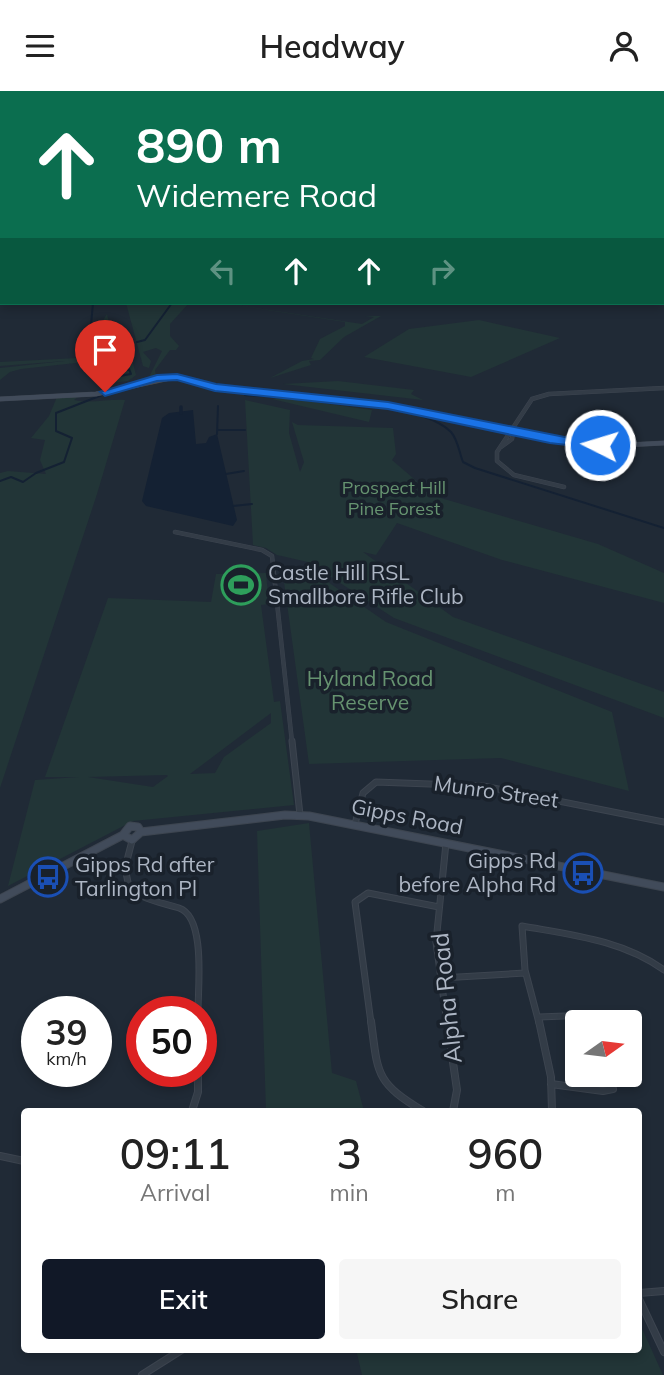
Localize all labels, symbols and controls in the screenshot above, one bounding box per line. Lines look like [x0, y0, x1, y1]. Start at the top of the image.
text: Headway [259, 26, 405, 66]
icon: menu [21, 27, 59, 65]
icon: person [605, 27, 643, 65]
text: 890 m [136, 114, 282, 175]
icon: ahead [21, 119, 112, 210]
text: Widemere Road [136, 175, 377, 215]
icon: left [204, 252, 242, 290]
icon: ahead [277, 252, 315, 290]
icon: ahead [350, 252, 388, 290]
icon: right [423, 252, 461, 290]
pin [75, 320, 135, 392]
icon: arrive [86, 331, 124, 369]
position arrow [563, 408, 637, 482]
park label: Prospect Hill Pine Forest [342, 476, 446, 520]
place label: Castle Hill RSL Smallbore Rifle Club [268, 559, 464, 609]
sports icon: Castle Hill RSL Smallbore Rifle Club [220, 564, 262, 606]
park label: Hyland Road Reserve [307, 665, 433, 715]
street label: Munro Street [432, 769, 560, 813]
street label: Gipps Road [349, 792, 465, 840]
place label: Gipps Rd before Alpha Rd [398, 847, 556, 897]
place label: Gipps Rd after Tarlington Pl [75, 851, 215, 901]
bus stop icon: Gipps Rd before Alpha Rd [562, 852, 604, 894]
bus stop icon: Gipps Rd after Tarlington Pl [27, 856, 69, 898]
street label: Alpha Road [424, 931, 468, 1065]
speed limit sign: 50 [126, 996, 217, 1087]
text: 39 [45, 1010, 88, 1054]
north arrow [565, 1010, 642, 1087]
map controls [565, 1010, 642, 1087]
text: km/h [46, 1047, 87, 1070]
text: 09:11 [120, 1127, 231, 1180]
text: 3 [336, 1127, 362, 1180]
text: 960 [468, 1127, 543, 1180]
text: Arrival [140, 1178, 210, 1207]
text: min [329, 1178, 369, 1207]
text: m [495, 1178, 515, 1207]
button: Exit [42, 1259, 325, 1339]
button: Share [339, 1259, 621, 1339]

